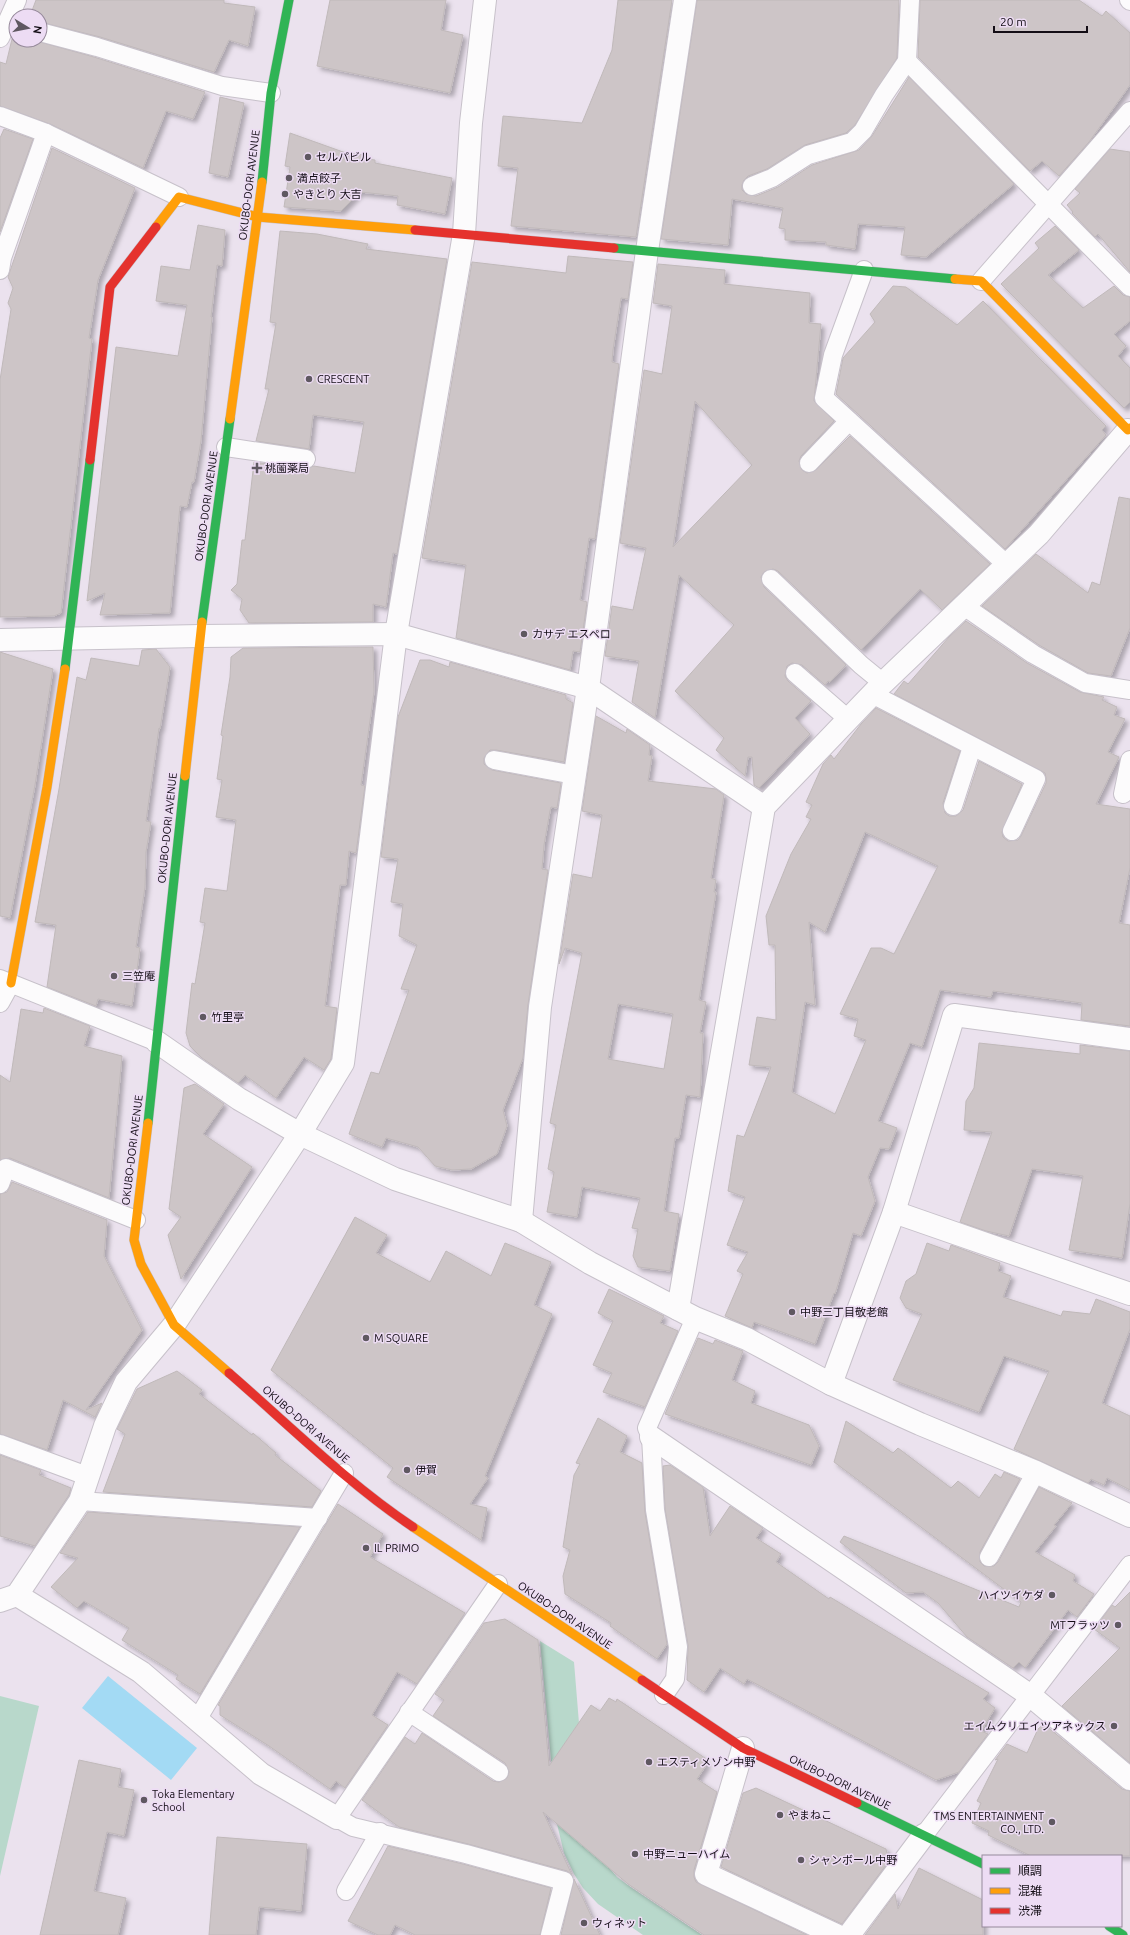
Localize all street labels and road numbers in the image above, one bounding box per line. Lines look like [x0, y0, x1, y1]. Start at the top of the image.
street label: OKUBO-DORI AVENUE [236, 129, 262, 241]
street label: OKUBO-DORI AVENUE [192, 450, 220, 562]
street label: OKUBO-DORI AVENUE [155, 772, 179, 884]
street label: OKUBO-DORI AVENUE [119, 1094, 145, 1206]
street label: OKUBO-DORI AVENUE [260, 1383, 352, 1465]
street label: OKUBO-DORI AVENUE [516, 1579, 614, 1651]
street label: OKUBO-DORI AVENUE [787, 1752, 893, 1812]

